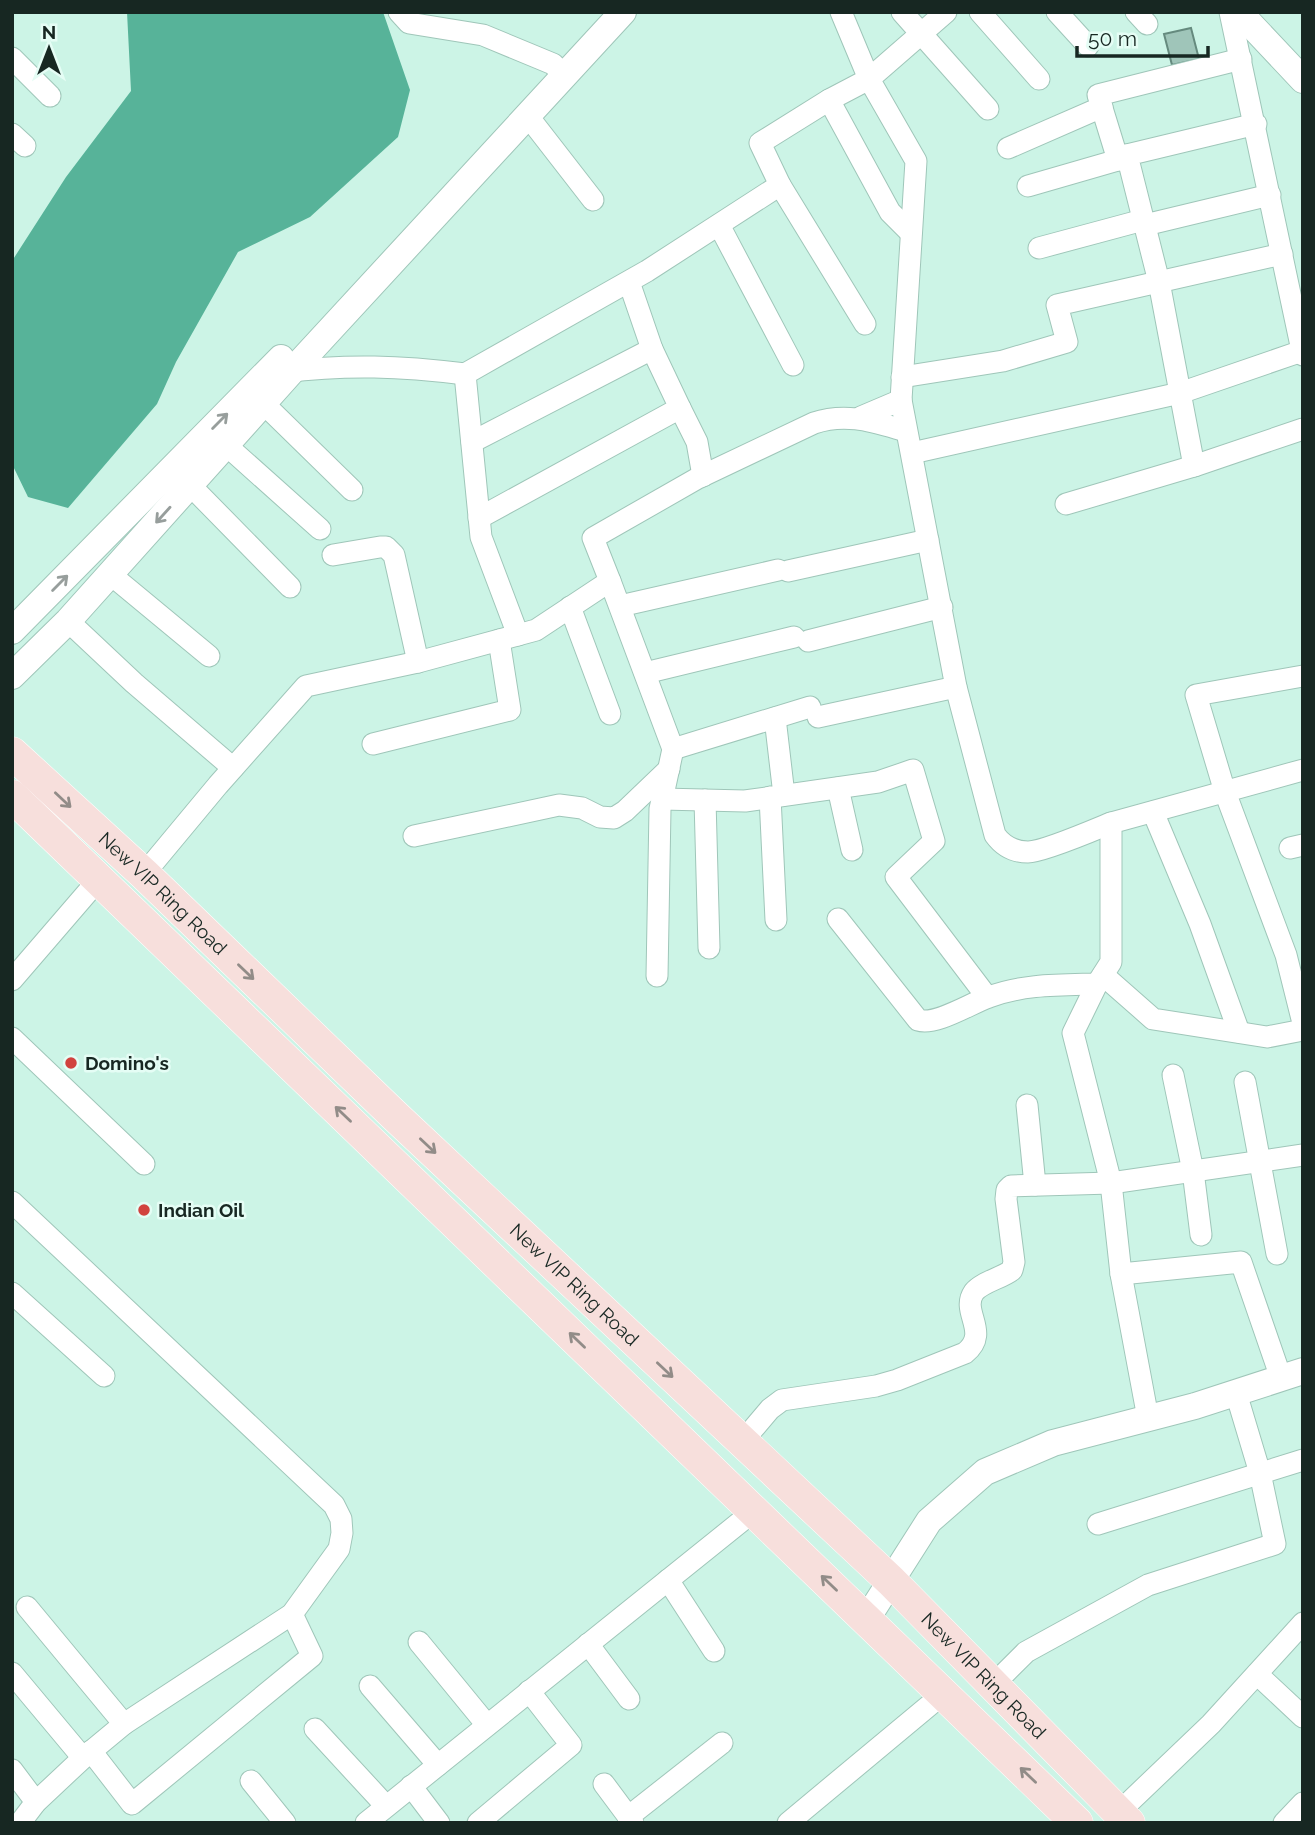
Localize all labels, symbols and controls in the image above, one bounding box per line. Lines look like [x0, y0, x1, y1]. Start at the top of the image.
north arrow [14, 14, 84, 84]
scale bar [1077, 14, 1208, 58]
text: N [42, 21, 56, 43]
text: 50 m [1088, 26, 1137, 51]
one-way arrow [211, 412, 228, 429]
one-way arrow [155, 506, 172, 523]
one-way arrow [52, 574, 69, 591]
one-way arrow [54, 791, 71, 808]
street label: New VIP Ring Road [94, 827, 232, 959]
one-way arrow [237, 964, 254, 981]
place label: Domino's [85, 1052, 169, 1074]
marker: Domino's [63, 1055, 79, 1071]
one-way arrow [335, 1106, 352, 1123]
one-way arrow [419, 1138, 436, 1155]
place label: Indian Oil [158, 1199, 245, 1221]
marker: Indian Oil [136, 1202, 152, 1218]
street label: New VIP Ring Road [506, 1219, 644, 1350]
one-way arrow [569, 1332, 586, 1349]
one-way arrow [656, 1361, 673, 1378]
one-way arrow [821, 1575, 838, 1592]
street label: New VIP Ring Road [917, 1608, 1051, 1743]
one-way arrow [1020, 1767, 1037, 1784]

